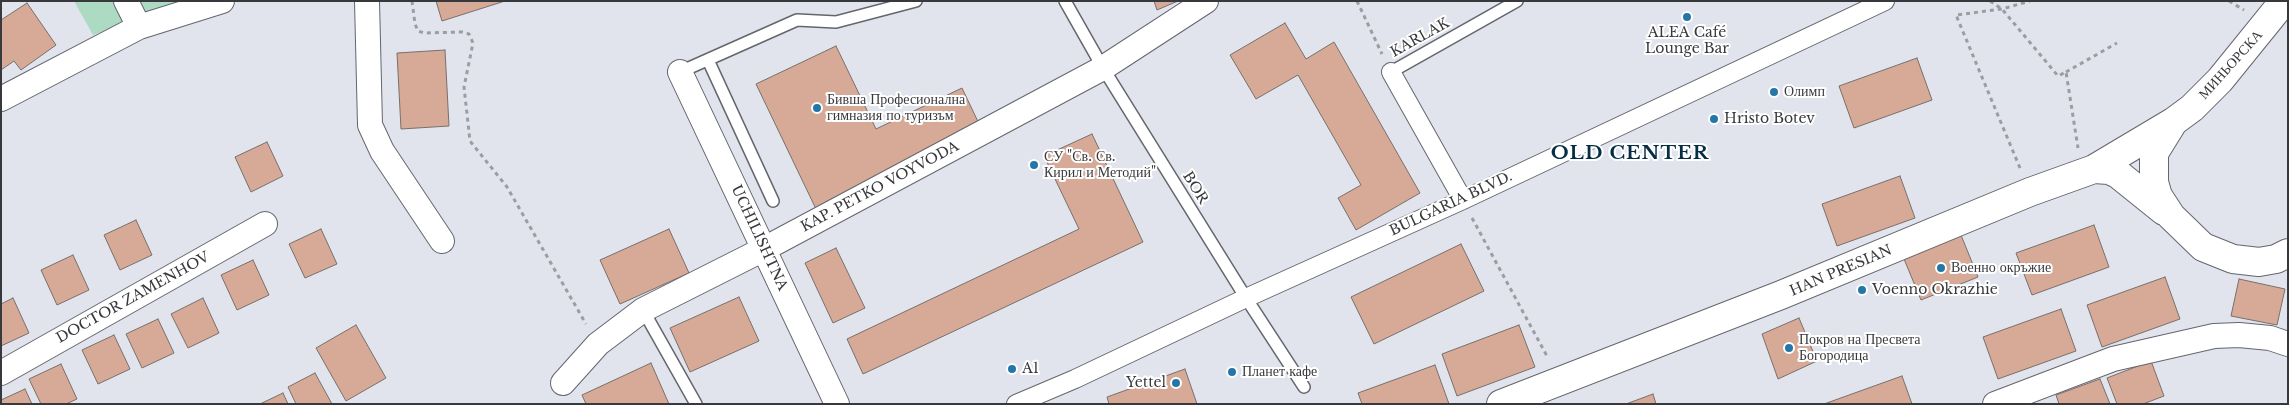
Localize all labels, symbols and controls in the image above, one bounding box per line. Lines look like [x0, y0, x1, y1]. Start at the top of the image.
marker: ALEA Café Lounge Bar [1681, 11, 1693, 23]
street label: KARLAK [1388, 15, 1452, 61]
place label: ALEA Café Lounge Bar [1645, 25, 1729, 58]
street label: МИНЬОРСКА [2196, 27, 2266, 103]
place label: Олимп [1784, 84, 1825, 100]
marker: Олимп [1768, 86, 1780, 98]
place label: Бивша Професионална гимназия по туризъм [827, 92, 965, 124]
marker: Бивша Професионална гимназия по туризъм [811, 102, 823, 114]
place label: Hristo Botev [1724, 111, 1815, 127]
marker: Hristo Botev [1708, 113, 1720, 125]
street label: KAP. PETKO VOYVODA [798, 138, 962, 236]
district label: OLD CENTER [1550, 143, 1710, 165]
place label: СУ "Св. Св. Кирил и Методий" [1044, 149, 1156, 182]
marker: СУ "Св. Св. Кирил и Методий" [1028, 159, 1040, 171]
street label: BULGARIA BLVD. [1387, 168, 1515, 240]
street label: BOR [1179, 169, 1211, 207]
street label: UCHILISHTNA [727, 183, 791, 293]
street label: HAN PRESIAN [1787, 242, 1895, 300]
street label: DOCTOR ZAMENHOV [54, 249, 212, 347]
place label: Военно окръжие [1951, 260, 2051, 276]
marker: Военно окръжие [1935, 262, 1947, 274]
place label: Voenno Okrazhie [1872, 282, 1998, 298]
marker: Voenno Okrazhie [1856, 284, 1868, 296]
place label: Покров на Пресвета Богородица [1799, 332, 1920, 364]
marker: Покров на Пресвета Богородица [1783, 342, 1795, 354]
place label: A1 [1022, 361, 1039, 377]
marker: A1 [1006, 363, 1018, 375]
place label: Планет кафе [1242, 364, 1317, 380]
marker: Планет кафе [1226, 366, 1238, 378]
place label: Yettel [1126, 375, 1166, 391]
marker: Yettel [1170, 377, 1182, 389]

